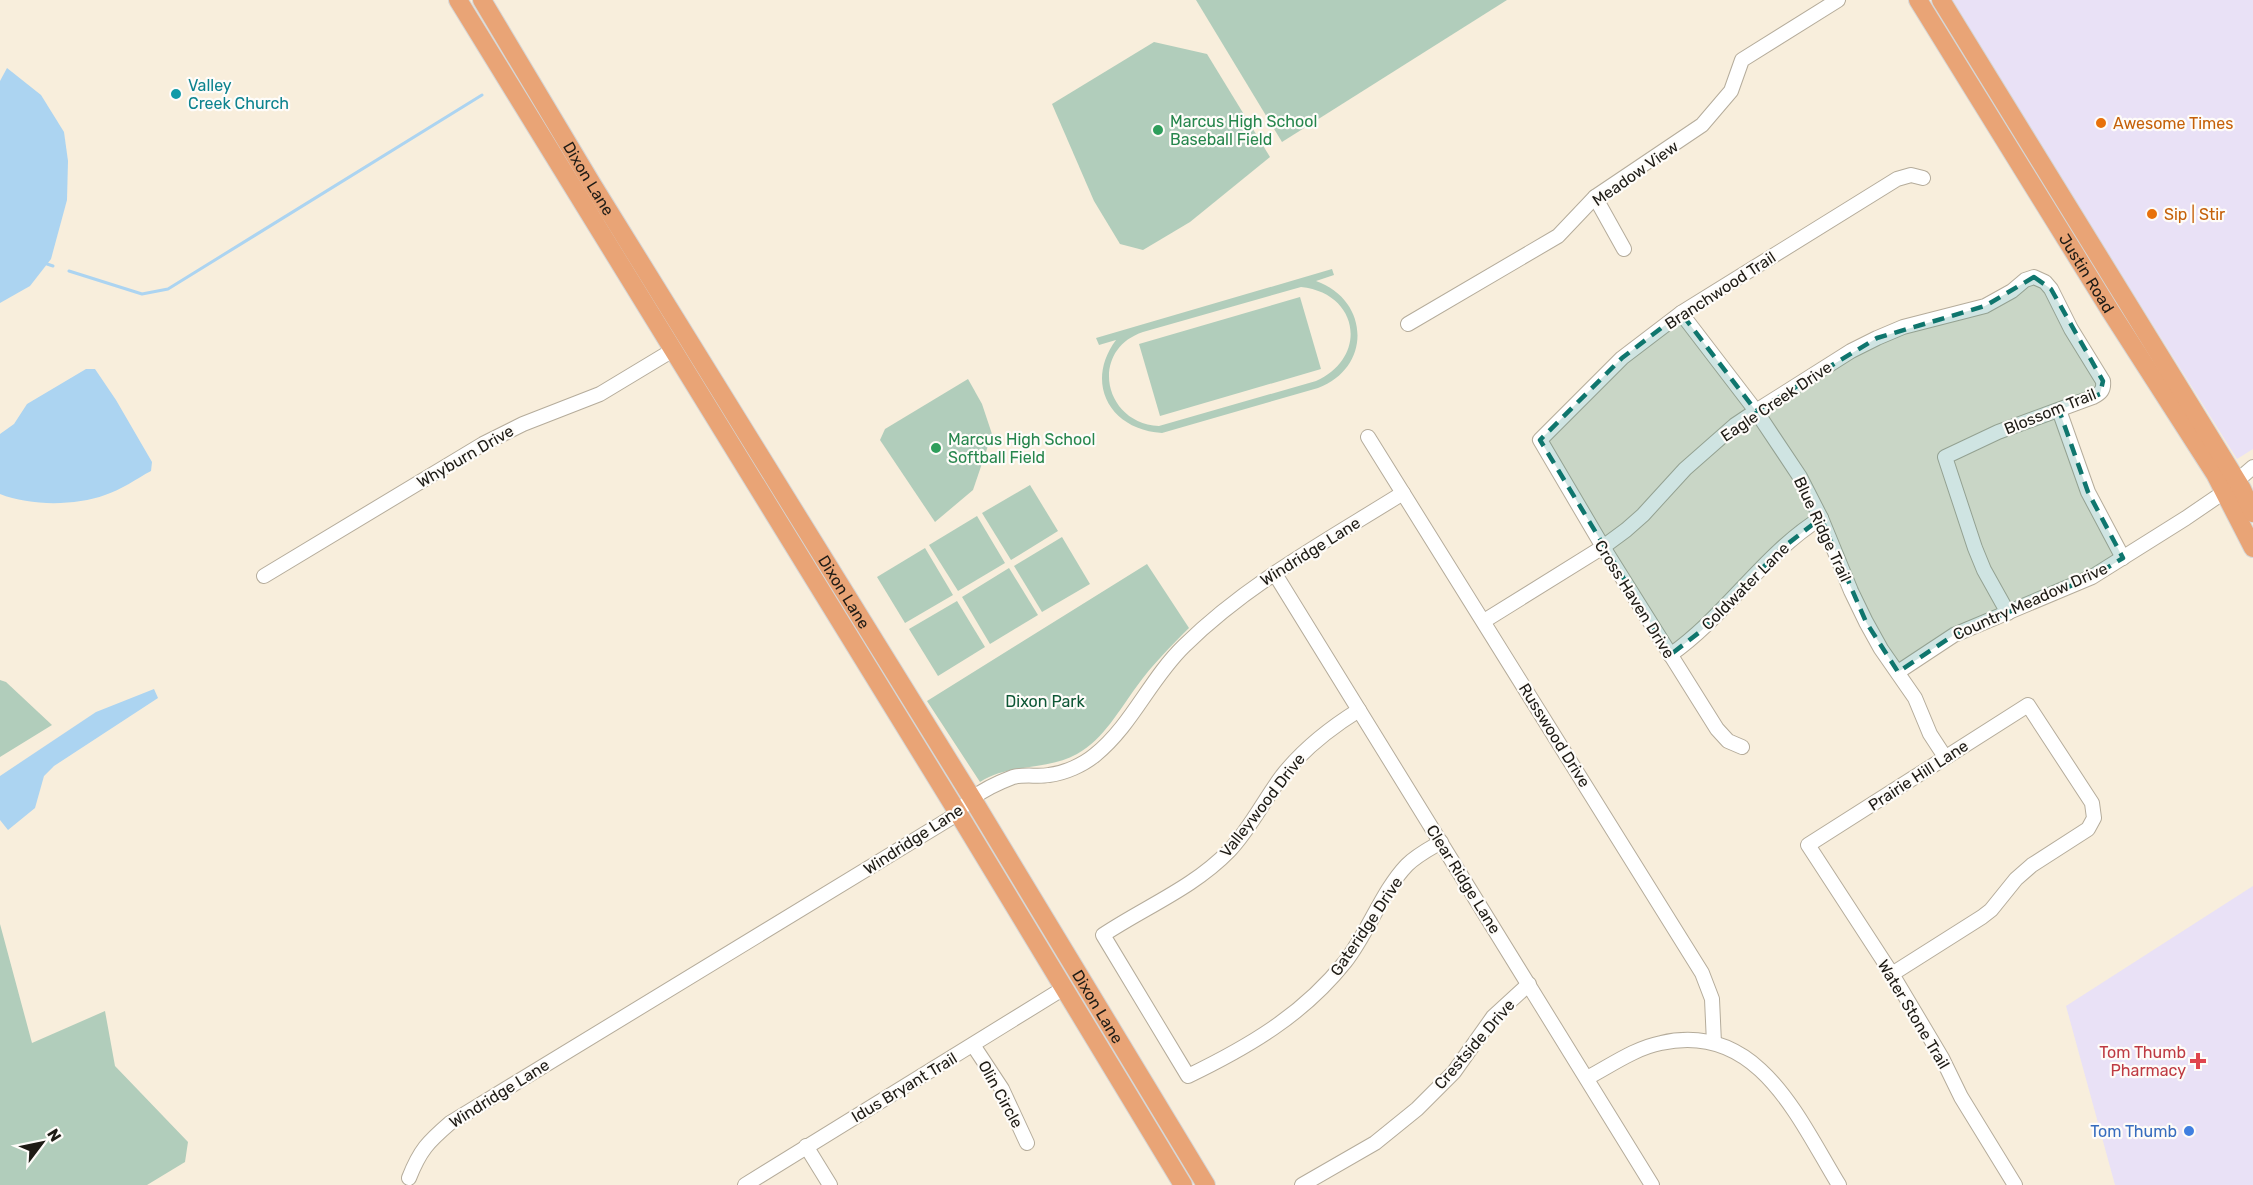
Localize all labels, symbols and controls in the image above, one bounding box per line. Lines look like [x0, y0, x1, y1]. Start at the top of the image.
place label: Valley Creek Church [188, 76, 289, 113]
marker: Valley Creek Church [169, 87, 183, 101]
place label: Marcus High School Baseball Field [1170, 112, 1317, 149]
place label: Awesome Times [2113, 114, 2233, 133]
marker: Awesome Times [2094, 116, 2108, 130]
marker: Marcus High School Baseball Field [1151, 123, 1165, 137]
street label: Meadow View [1589, 137, 1682, 210]
street label: Dixon Lane [559, 138, 618, 219]
place label: Sip | Stir [2164, 204, 2225, 224]
marker: Sip | Stir [2145, 207, 2159, 221]
street label: Justin Road [2055, 230, 2118, 316]
street label: Branchwood Trail [1661, 248, 1779, 333]
street label: Eagle Creek Drive [1717, 357, 1835, 446]
street label: Blossom Trail [2001, 384, 2099, 439]
street label: Whyburn Drive [414, 421, 517, 492]
place label: Marcus High School Softball Field [948, 430, 1095, 467]
marker: Marcus High School Softball Field [929, 441, 943, 455]
street label: Blue Ridge Trail [1790, 474, 1855, 585]
street label: Windridge Lane [1257, 513, 1364, 590]
street label: Cross Haven Drive [1591, 537, 1679, 662]
street label: Coldwater Lane [1698, 539, 1793, 634]
street label: Dixon Lane [814, 552, 874, 632]
street label: Country Meadow Drive [1950, 559, 2111, 644]
street label: Russwood Drive [1515, 680, 1594, 791]
park label: Dixon Park [1005, 692, 1085, 711]
street label: Prairie Hill Lane [1865, 736, 1972, 815]
street label: Valleywood Drive [1216, 750, 1309, 861]
street label: Windridge Lane [860, 800, 966, 879]
street label: Clear Ridge Lane [1422, 821, 1505, 937]
street label: Gateridge Drive [1326, 873, 1407, 979]
street label: Water Stone Trail [1873, 956, 1954, 1072]
street label: Dixon Lane [1068, 966, 1127, 1047]
street label: Crestside Drive [1430, 995, 1519, 1093]
place label: Tom Thumb Pharmacy [2099, 1043, 2186, 1080]
street label: Idus Bryant Trail [848, 1048, 960, 1126]
marker: Tom Thumb Pharmacy [2191, 1054, 2205, 1068]
street label: Windridge Lane [446, 1055, 553, 1132]
street label: Olin Circle [974, 1057, 1027, 1131]
north arrow [12, 1113, 72, 1173]
place label: Tom Thumb [2090, 1122, 2177, 1141]
marker: Tom Thumb [2182, 1124, 2196, 1138]
text: N [43, 1125, 65, 1145]

